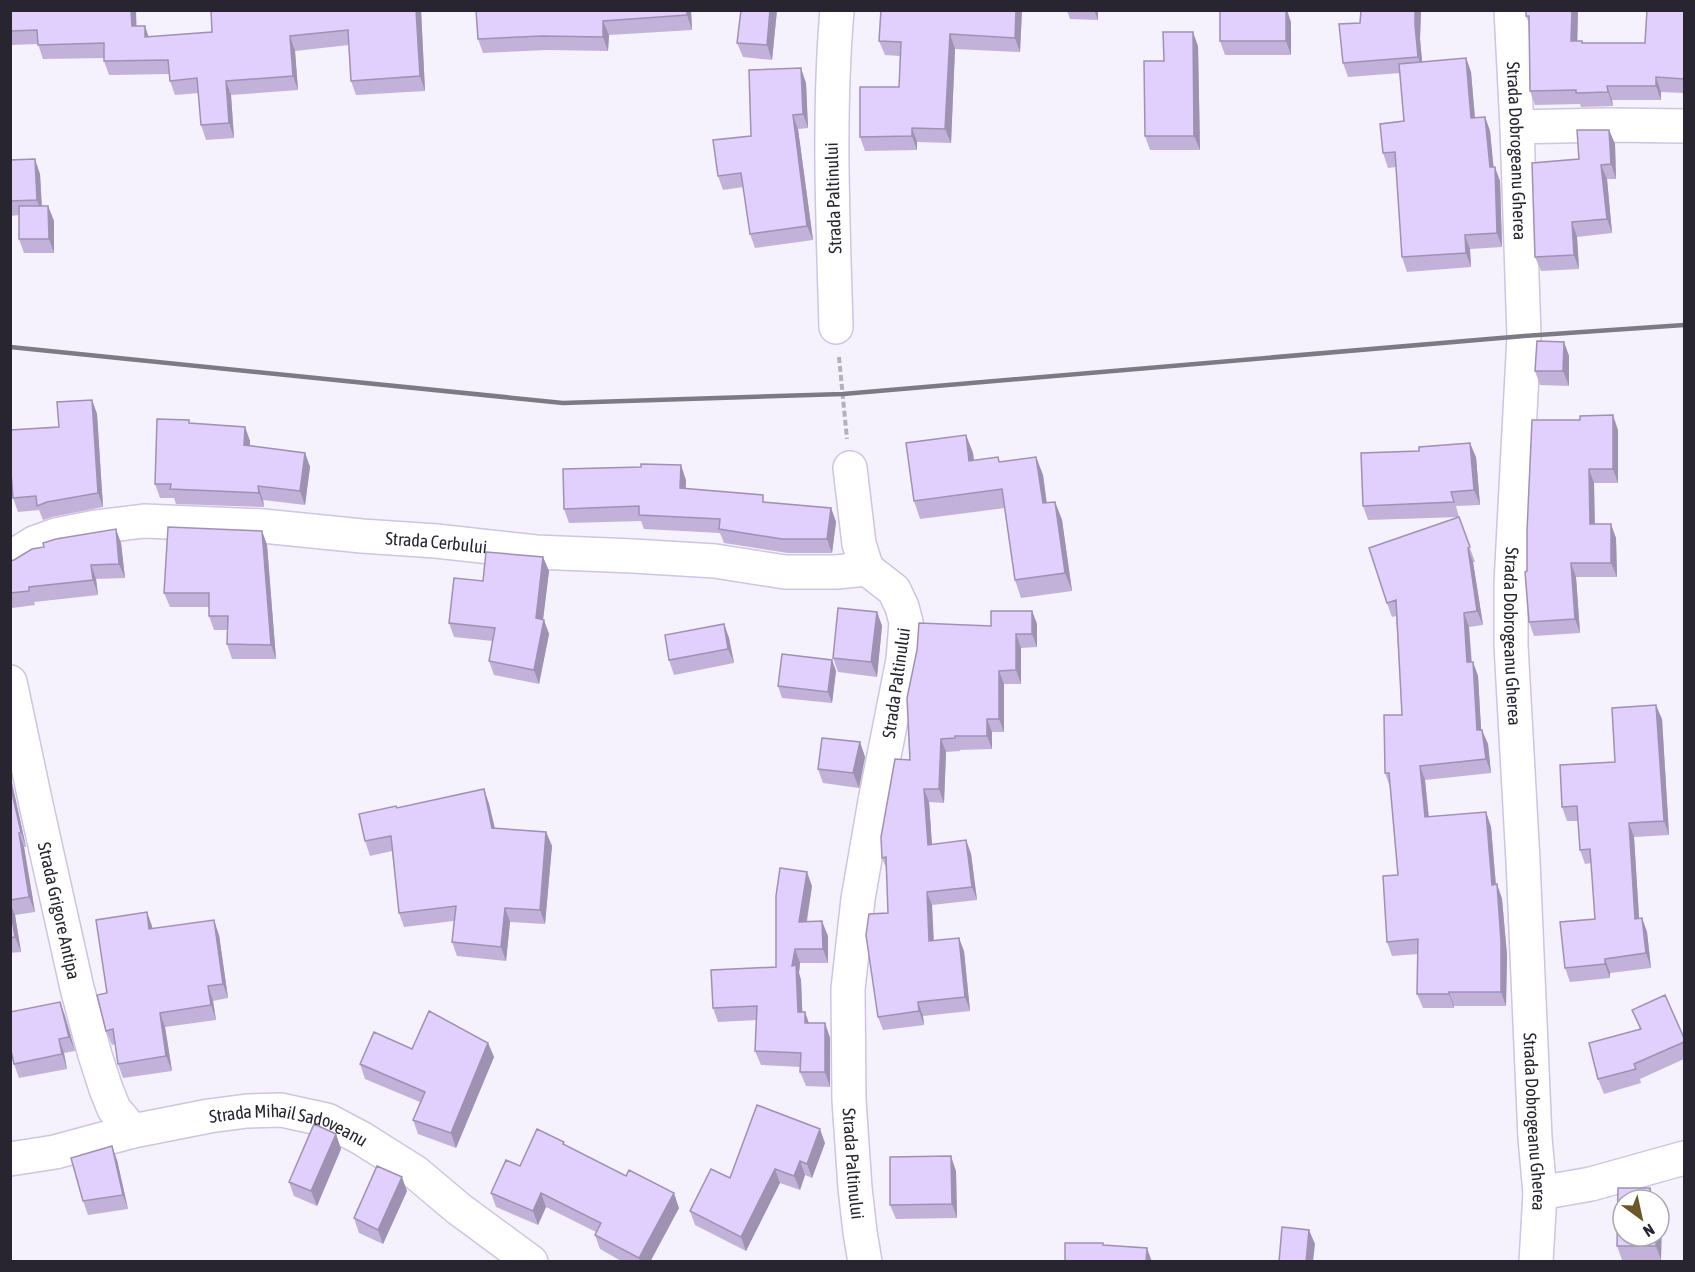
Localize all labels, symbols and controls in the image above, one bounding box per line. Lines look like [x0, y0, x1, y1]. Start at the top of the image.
street label: Strada Dobrogeanu Gherea [1503, 61, 1531, 240]
street label: Strada Paltinului [821, 142, 845, 254]
street label: Strada Cerbului [385, 527, 488, 557]
street label: Strada Dobrogeanu Gherea [1501, 547, 1526, 726]
street label: Strada Paltinului [878, 626, 914, 740]
street label: Strada Grigore Antipa [34, 840, 85, 981]
street label: Strada Dobrogeanu Gherea [1520, 1032, 1551, 1211]
street label: Strada Mihail Sadoveanu [208, 1099, 372, 1150]
street label: Strada Paltinului [839, 1107, 869, 1220]
north arrow [1611, 1188, 1671, 1248]
text: N [1640, 1220, 1658, 1241]

